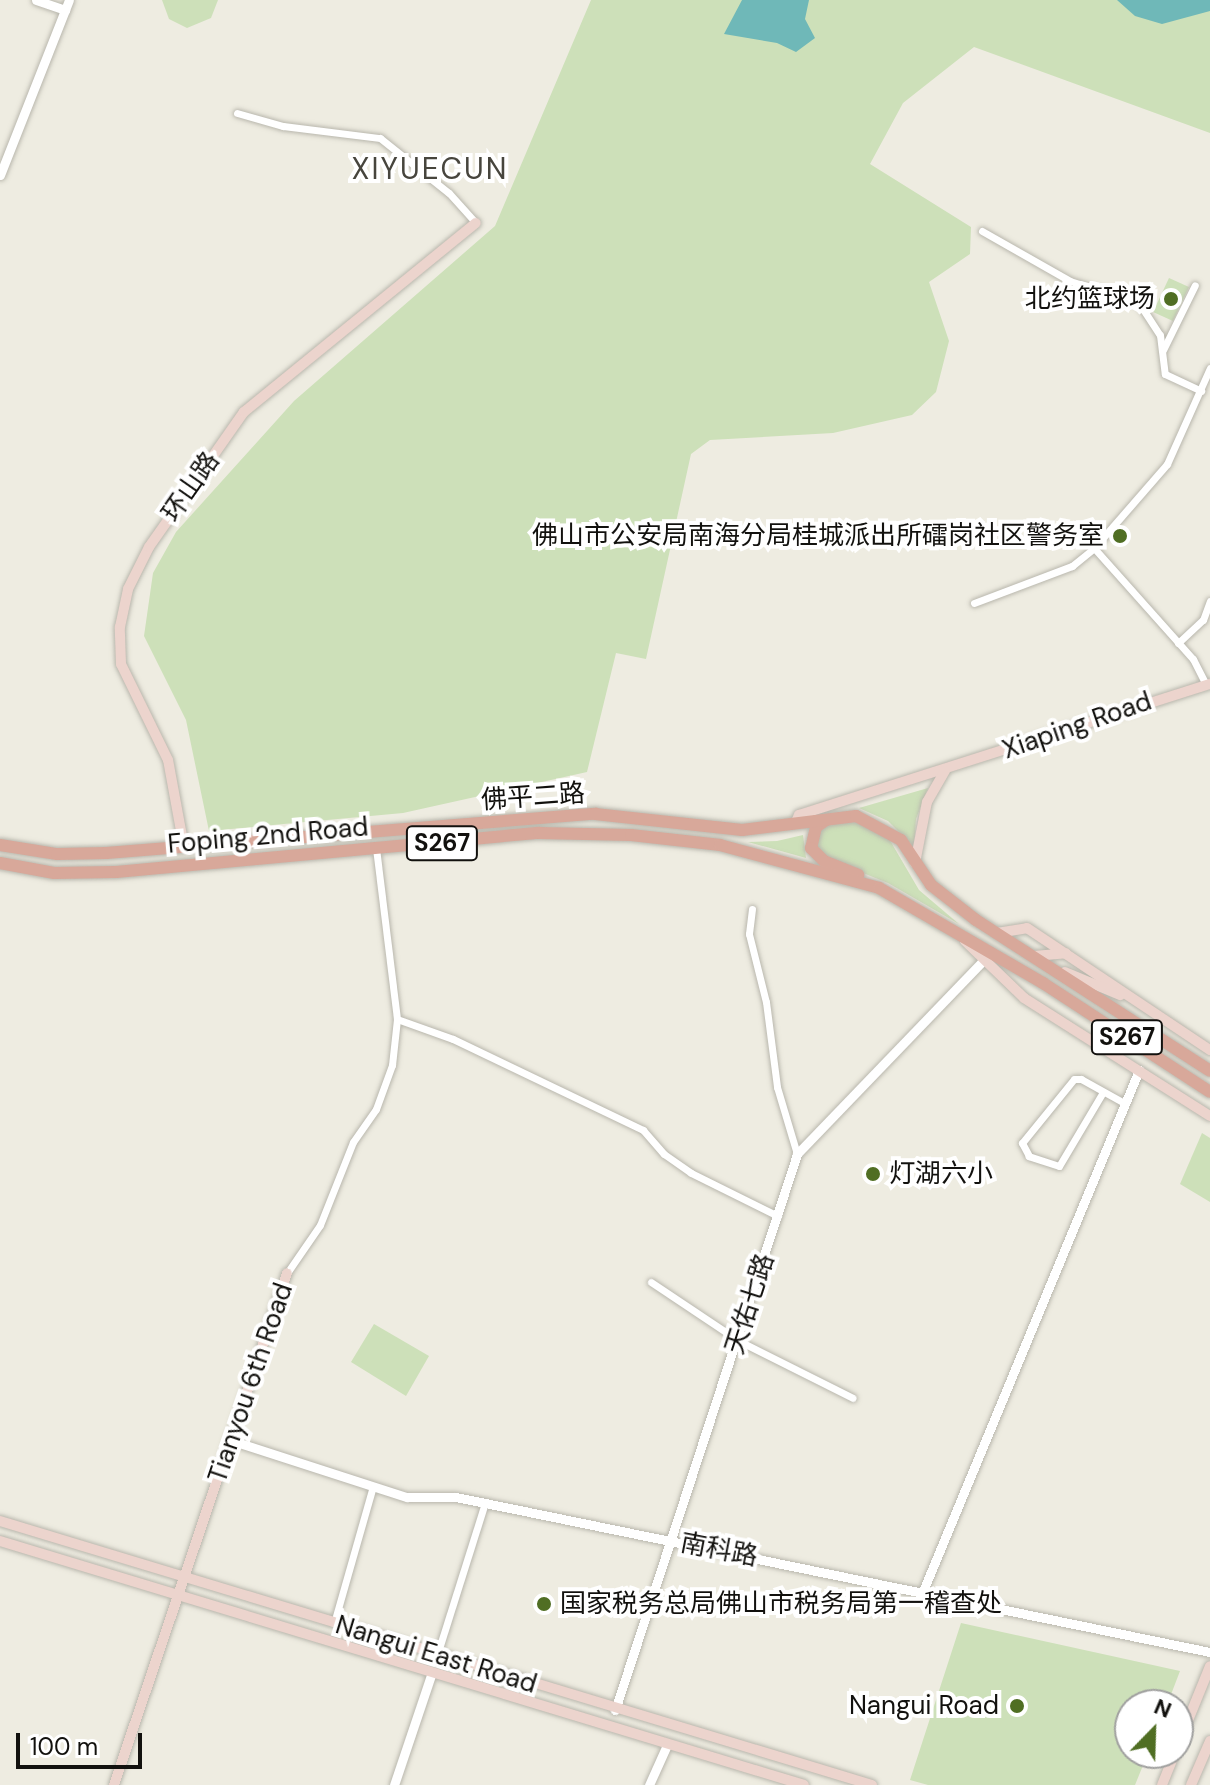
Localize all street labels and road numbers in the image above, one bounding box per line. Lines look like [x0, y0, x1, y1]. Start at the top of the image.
street label: 环山路 [156, 446, 226, 528]
street label: Xiaping Road [998, 686, 1156, 766]
street label: 佛平二路 [480, 778, 586, 816]
street label: Foping 2nd Road [166, 812, 370, 860]
road number: S267 [404, 823, 480, 863]
road number: S267 [1089, 1017, 1165, 1057]
street label: 天佑七路 [719, 1250, 781, 1358]
street label: Tianyou 6th Road [202, 1279, 300, 1487]
street label: 南科路 [678, 1527, 760, 1573]
street label: Nangui East Road [332, 1610, 540, 1700]

